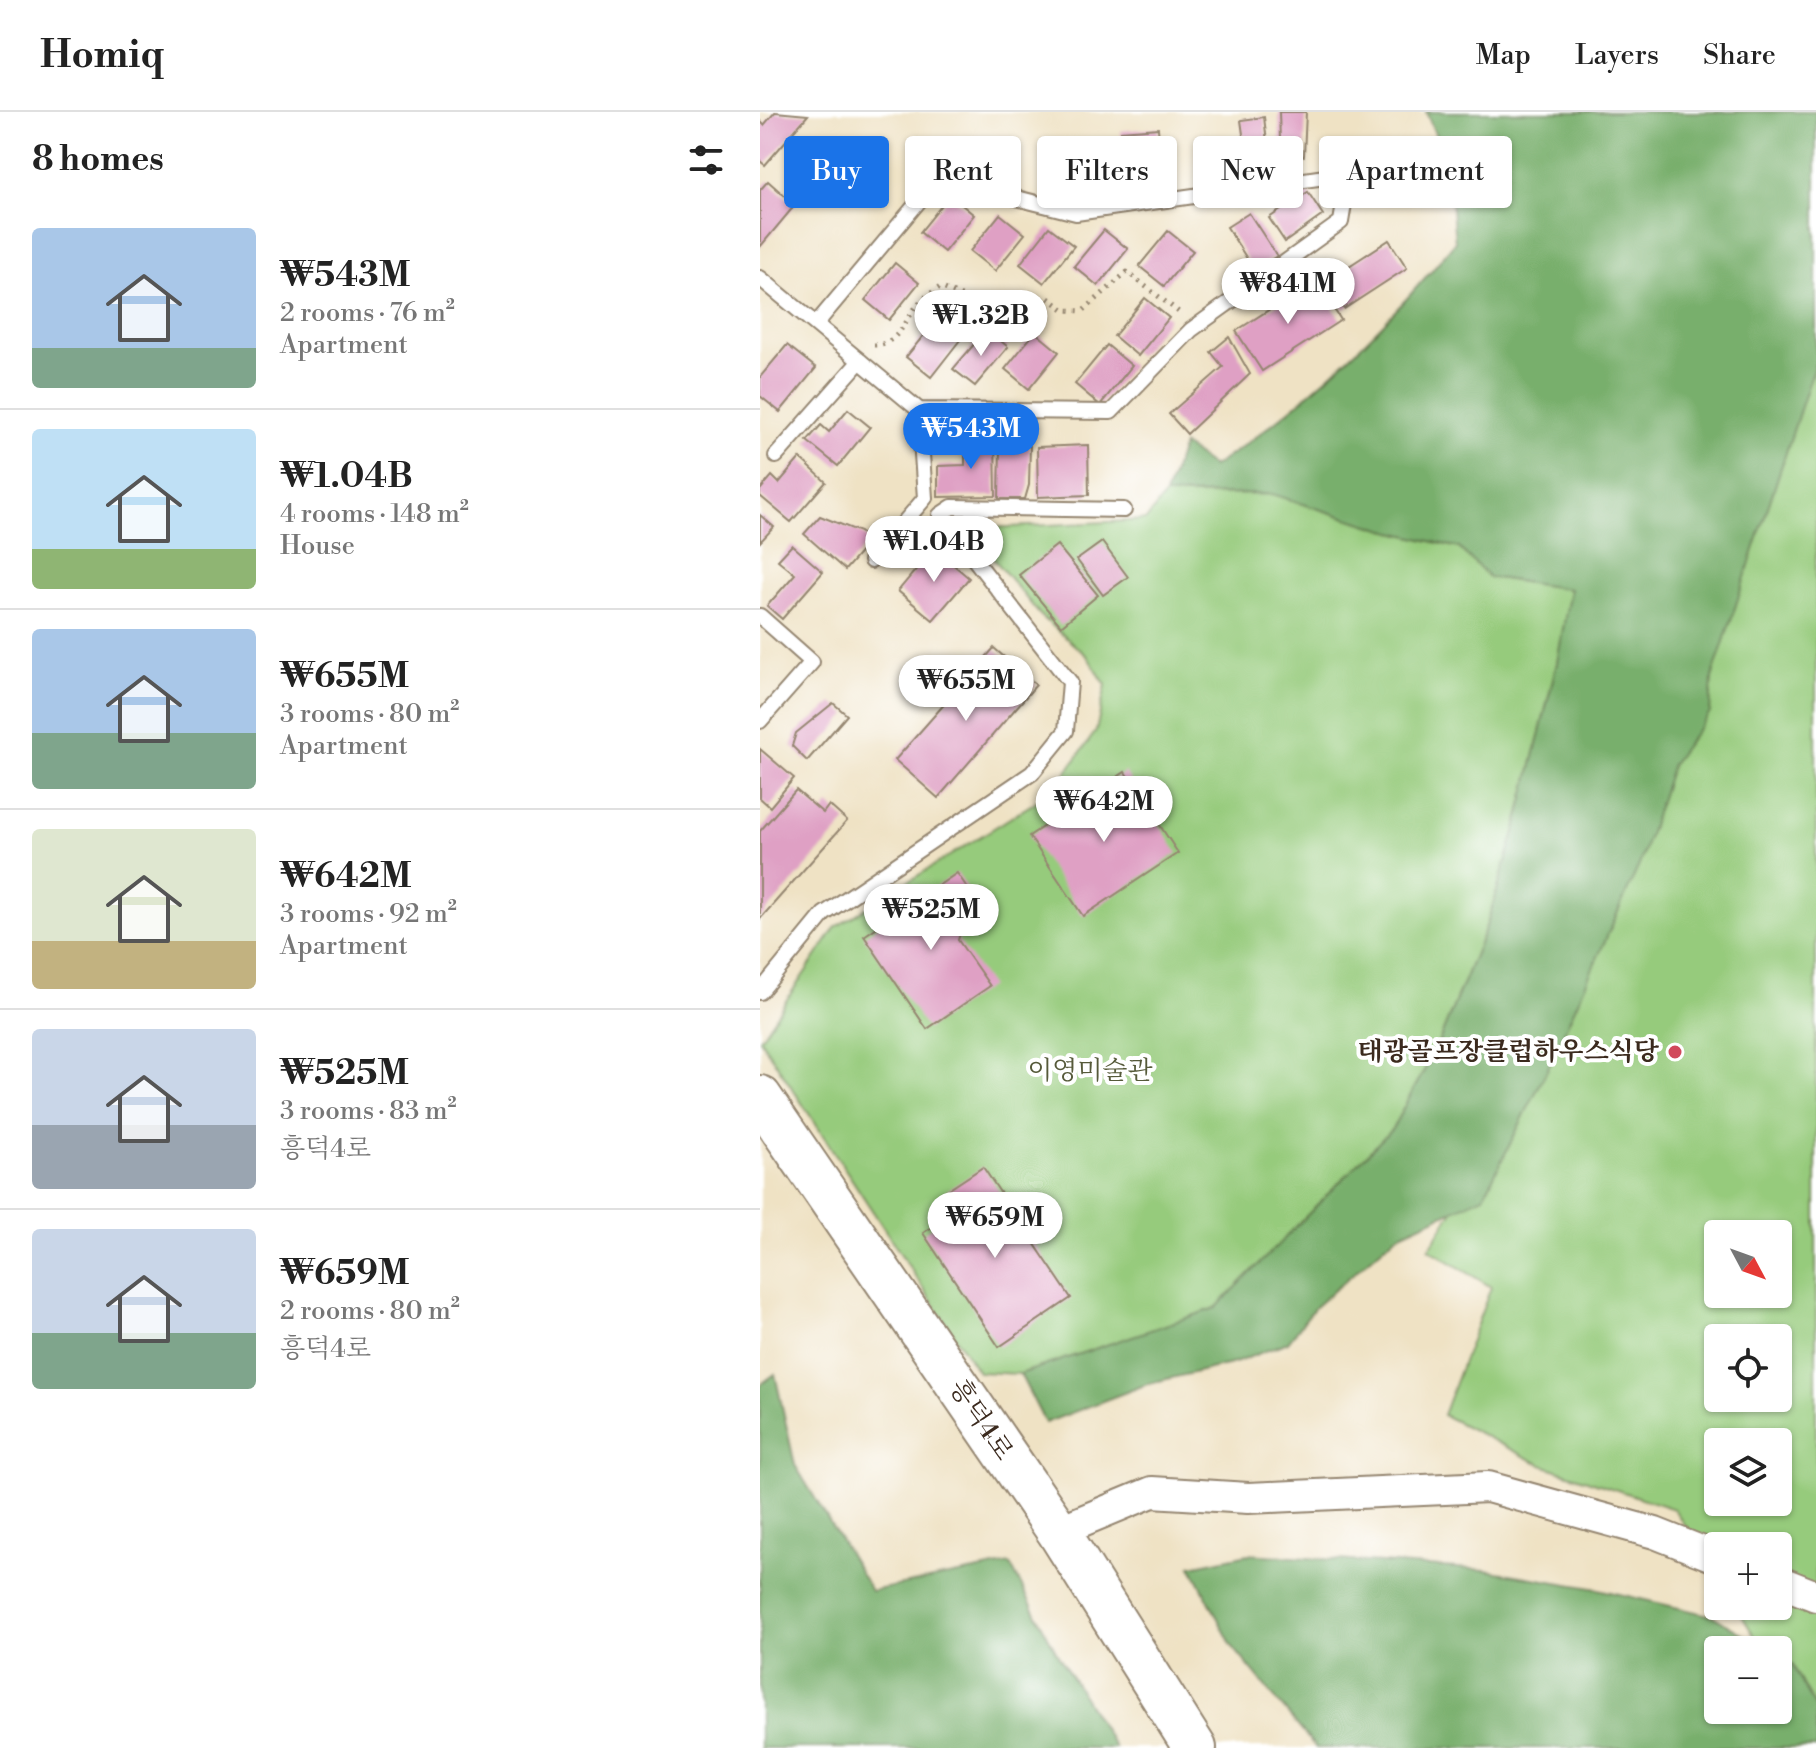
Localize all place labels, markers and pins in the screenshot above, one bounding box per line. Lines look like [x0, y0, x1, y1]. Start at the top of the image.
pin: ₩841M [1232, 258, 1344, 326]
pin: ₩1.32B [916, 290, 1046, 358]
pin: ₩543M [915, 403, 1027, 471]
pin: ₩1.04B [869, 516, 999, 584]
pin: ₩655M [910, 655, 1022, 723]
pin: ₩642M [1048, 776, 1160, 844]
pin: ₩525M [875, 884, 987, 952]
place label: 태광골프장클럽하우스식당 [1358, 1036, 1660, 1068]
marker: 태광골프장클럽하우스식당 [1666, 1043, 1684, 1061]
pin: ₩659M [939, 1192, 1051, 1260]

